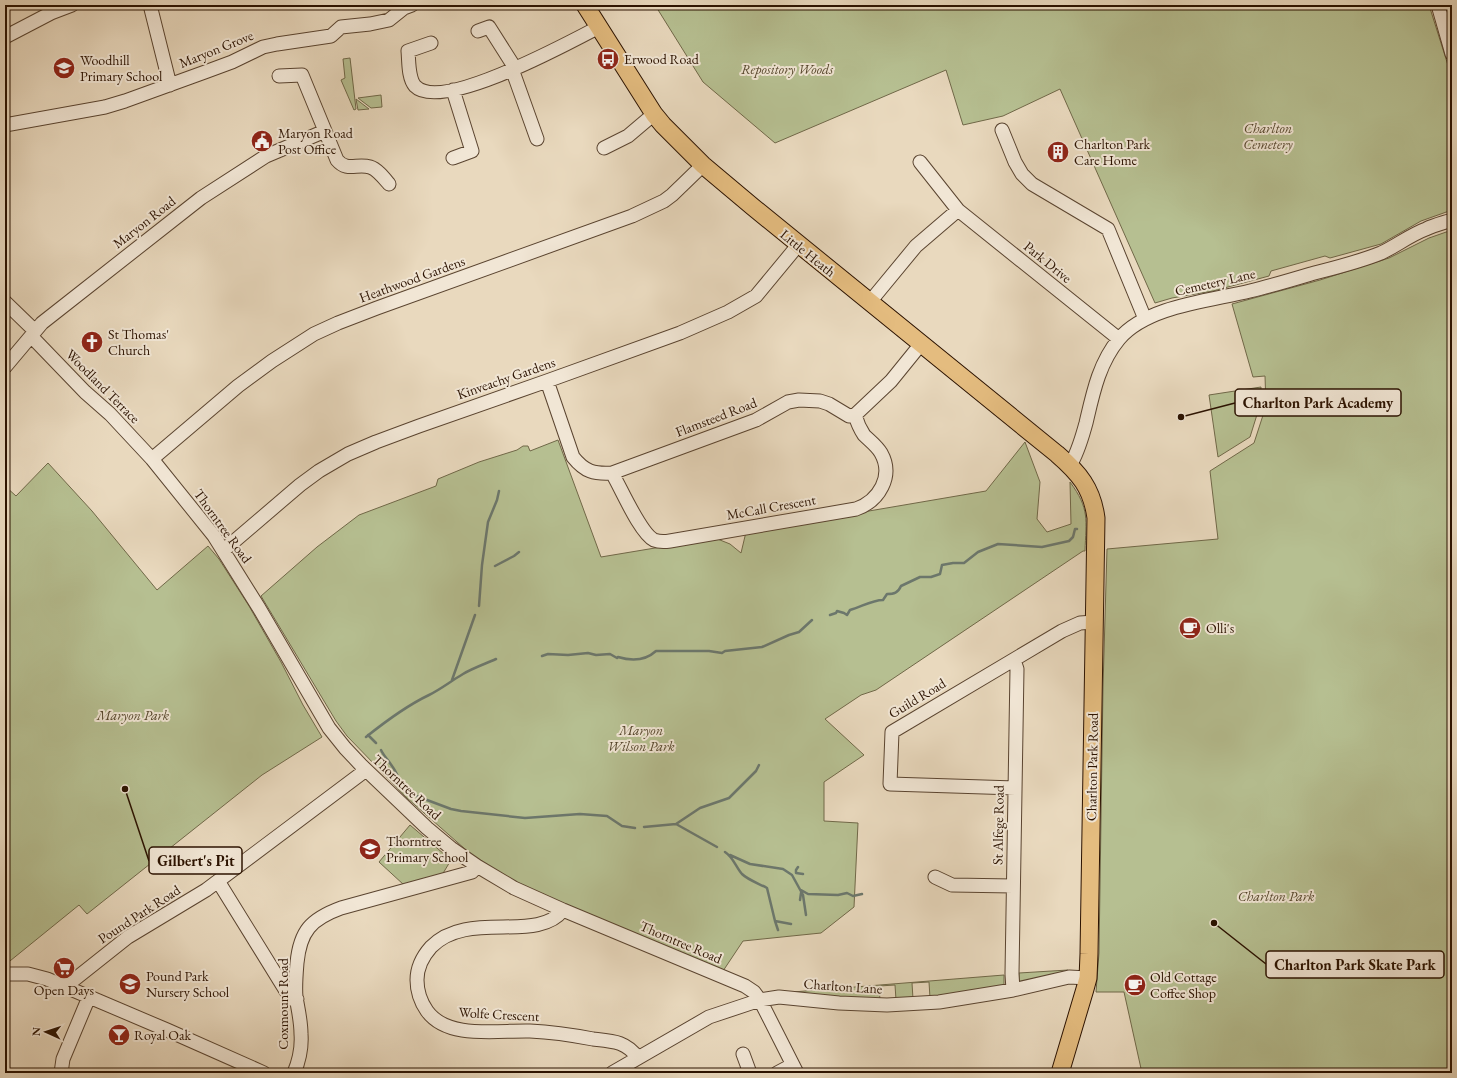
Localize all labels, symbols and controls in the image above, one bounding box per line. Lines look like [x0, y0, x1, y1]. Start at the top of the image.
street label: Maryon Grove [176, 26, 256, 72]
bus stop icon: Erwood Road [595, 46, 621, 72]
place label: Erwood Road [624, 50, 700, 68]
place label: Woodhill Primary School [80, 51, 163, 85]
school or university icon: Woodhill Primary School [51, 55, 77, 81]
park label: Repository Woods [741, 60, 833, 78]
park label: Charlton Cemetery [1243, 119, 1293, 153]
place label: Maryon Road Post Office [278, 124, 354, 158]
public building icon: Maryon Road Post Office [249, 128, 275, 154]
place label: Charlton Park Care Home [1074, 135, 1151, 169]
building icon: Charlton Park Care Home [1045, 139, 1071, 165]
street label: Maryon Road [109, 191, 180, 252]
street label: Little Heath [777, 225, 839, 281]
street label: Park Drive [1020, 237, 1076, 287]
street label: Heathwood Gardens [357, 251, 468, 307]
street label: Cemetery Lane [1173, 264, 1257, 300]
place label: St Thomas' Church [108, 325, 169, 359]
church icon: St Thomas' Church [79, 329, 105, 355]
street label: Woodland Terrace [62, 345, 144, 427]
street label: Kinveachy Gardens [454, 353, 558, 403]
callout: Charlton Park Academy [1235, 389, 1401, 416]
street label: Flamsteed Road [673, 393, 760, 441]
text: Charlton Park Academy [1243, 393, 1394, 412]
street label: Thorntree Road [190, 485, 257, 567]
street label: McCall Crescent [725, 490, 818, 524]
cafe icon: Olli's [1177, 615, 1203, 641]
place label: Olli's [1206, 619, 1235, 637]
street label: Guild Road [885, 673, 950, 722]
park label: Maryon Park [96, 706, 170, 724]
street label: Charlton Park Road [1082, 712, 1102, 821]
park label: Maryon Wilson Park [607, 721, 675, 755]
street label: Thorntree Road [369, 751, 446, 824]
street label: St Alfege Road [988, 784, 1008, 865]
place label: Thorntree Primary School [386, 832, 469, 866]
school or university icon: Thorntree Primary School [357, 836, 383, 862]
callout: Gilbert's Pit [149, 847, 242, 874]
text: Gilbert's Pit [157, 851, 235, 870]
street label: Pound Park Road [94, 880, 184, 947]
park label: Charlton Park [1238, 887, 1315, 905]
street label: Thorntree Road [637, 917, 726, 968]
callout: Charlton Park Skate Park [1266, 951, 1444, 978]
supermarket icon: Open Days [51, 955, 77, 981]
text: Charlton Park Skate Park [1274, 955, 1437, 974]
street label: Coxmount Road [274, 957, 292, 1050]
place label: Pound Park Nursery School [146, 967, 230, 1001]
place label: Old Cottage Coffee Shop [1150, 968, 1217, 1002]
school or university icon: Pound Park Nursery School [117, 971, 143, 997]
cafe icon: Old Cottage Coffee Shop [1122, 972, 1148, 998]
street label: Charlton Lane [803, 974, 884, 998]
place label: Open Days [34, 981, 95, 999]
street label: Wolfe Crescent [458, 1003, 541, 1025]
north arrow [26, 1012, 66, 1052]
bar icon: Royal Oak [106, 1022, 132, 1048]
place label: Royal Oak [134, 1026, 191, 1044]
text: N [29, 1027, 43, 1036]

